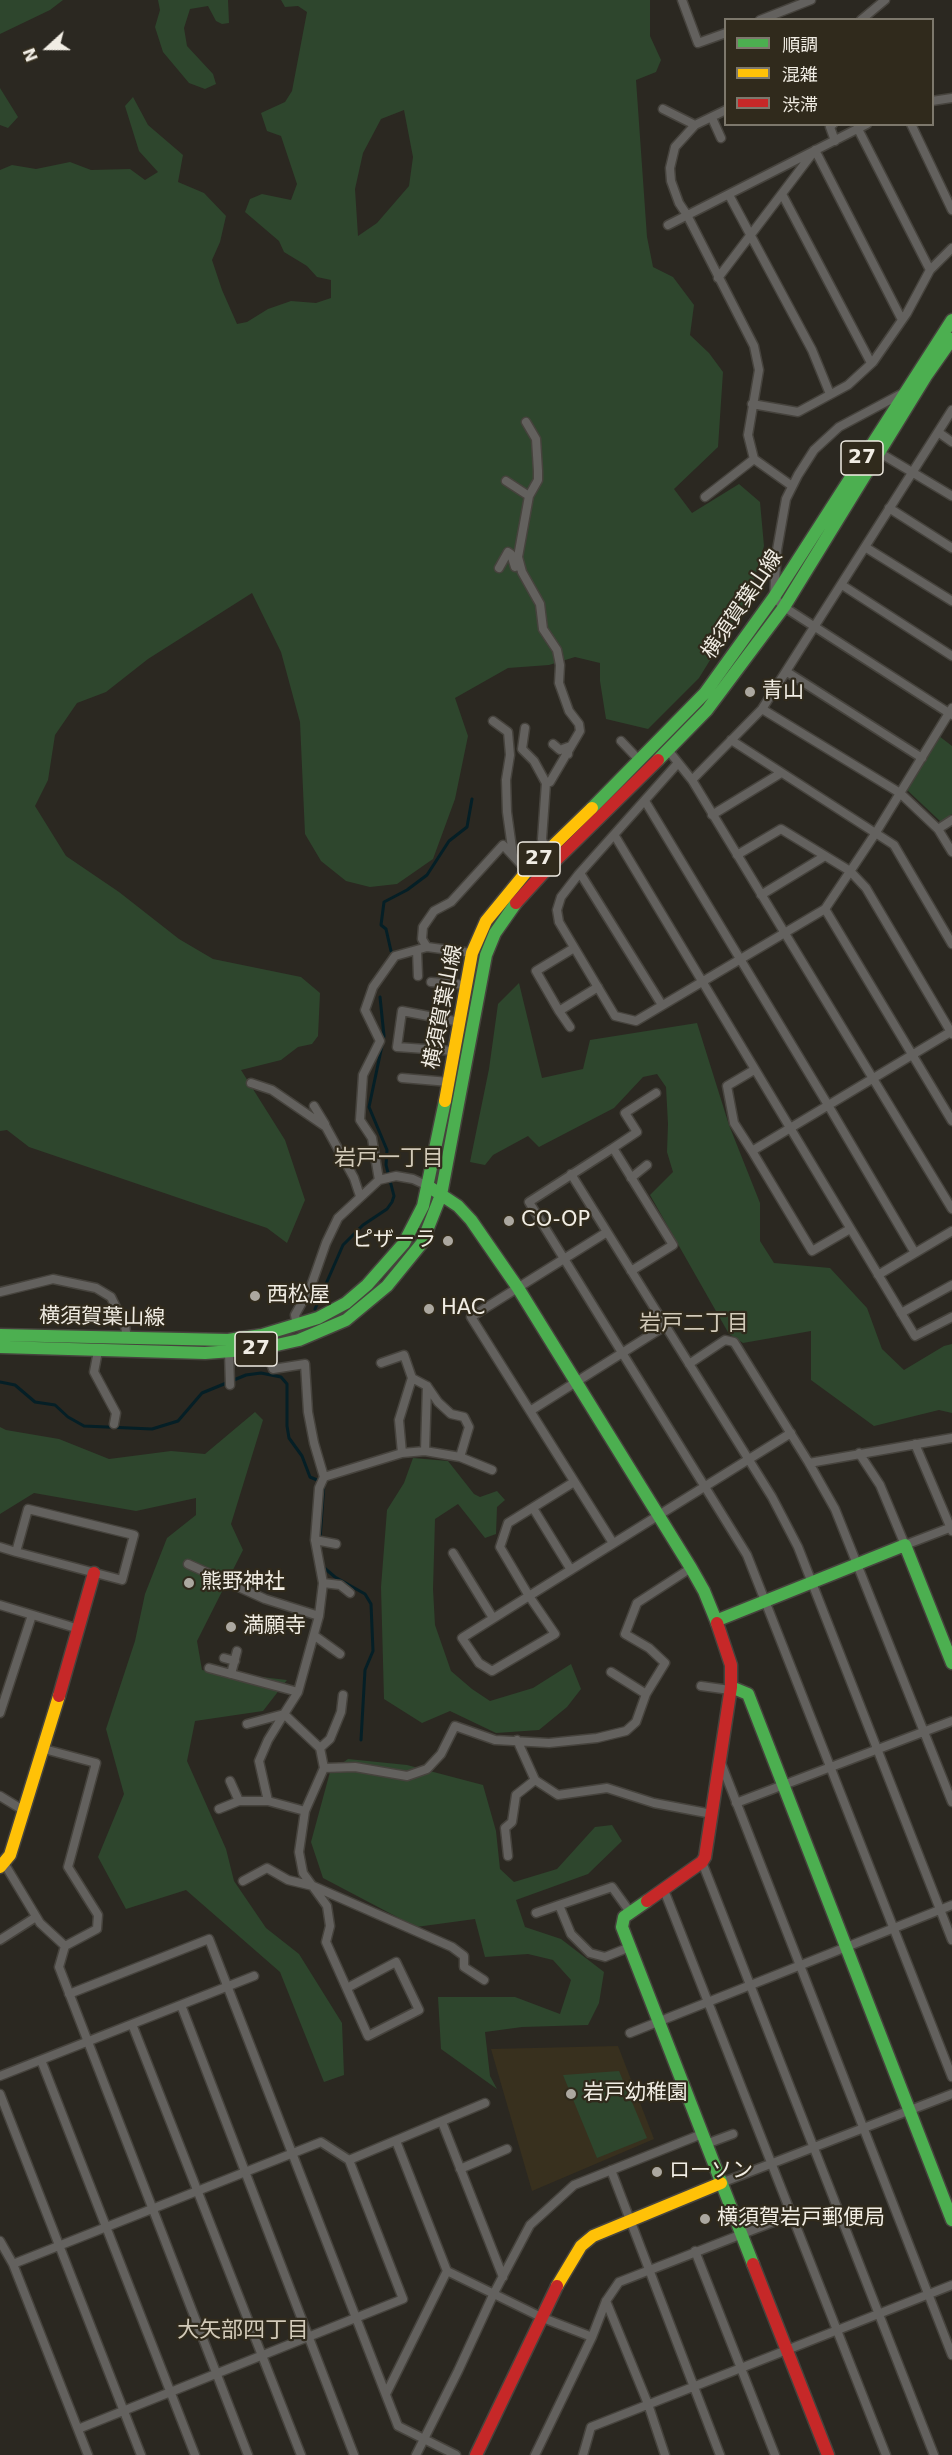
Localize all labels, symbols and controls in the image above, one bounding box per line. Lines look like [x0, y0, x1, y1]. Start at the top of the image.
north arrow [18, 18, 78, 78]
legend [724, 18, 934, 126]
text: 順調 [782, 34, 818, 55]
text: N [19, 45, 42, 64]
text: 混雑 [782, 64, 818, 85]
text: 渋滞 [782, 94, 818, 115]
road number: 27 [841, 441, 883, 475]
street label: 横須賀葉山線 [697, 546, 789, 664]
place label: 青山 [762, 679, 804, 705]
marker: 青山 [743, 685, 757, 699]
road number: 27 [518, 842, 560, 876]
street label: 横須賀葉山線 [420, 943, 468, 1071]
district label: 岩戸一丁目 [334, 1146, 444, 1172]
place label: CO-OP [521, 1208, 590, 1234]
marker: CO-OP [502, 1214, 516, 1228]
place label: ピザーラ [352, 1228, 436, 1254]
marker: ピザーラ [441, 1234, 455, 1248]
place label: 西松屋 [267, 1283, 330, 1309]
marker: 西松屋 [248, 1289, 262, 1303]
place label: HAC [441, 1296, 485, 1322]
marker: HAC [422, 1302, 436, 1316]
street label: 横須賀葉山線 [39, 1304, 165, 1332]
district label: 岩戸二丁目 [639, 1311, 749, 1337]
road number: 27 [235, 1332, 277, 1366]
place label: 熊野神社 [201, 1570, 285, 1596]
marker: 熊野神社 [182, 1576, 196, 1590]
place label: 満願寺 [243, 1614, 306, 1640]
marker: 満願寺 [224, 1620, 238, 1634]
place label: 岩戸幼稚園 [583, 2081, 688, 2107]
marker: 岩戸幼稚園 [564, 2087, 578, 2101]
place label: ローソン [669, 2159, 753, 2185]
marker: ローソン [650, 2165, 664, 2179]
place label: 横須賀岩戸郵便局 [717, 2206, 885, 2232]
marker: 横須賀岩戸郵便局 [698, 2212, 712, 2226]
district label: 大矢部四丁目 [177, 2318, 309, 2344]

